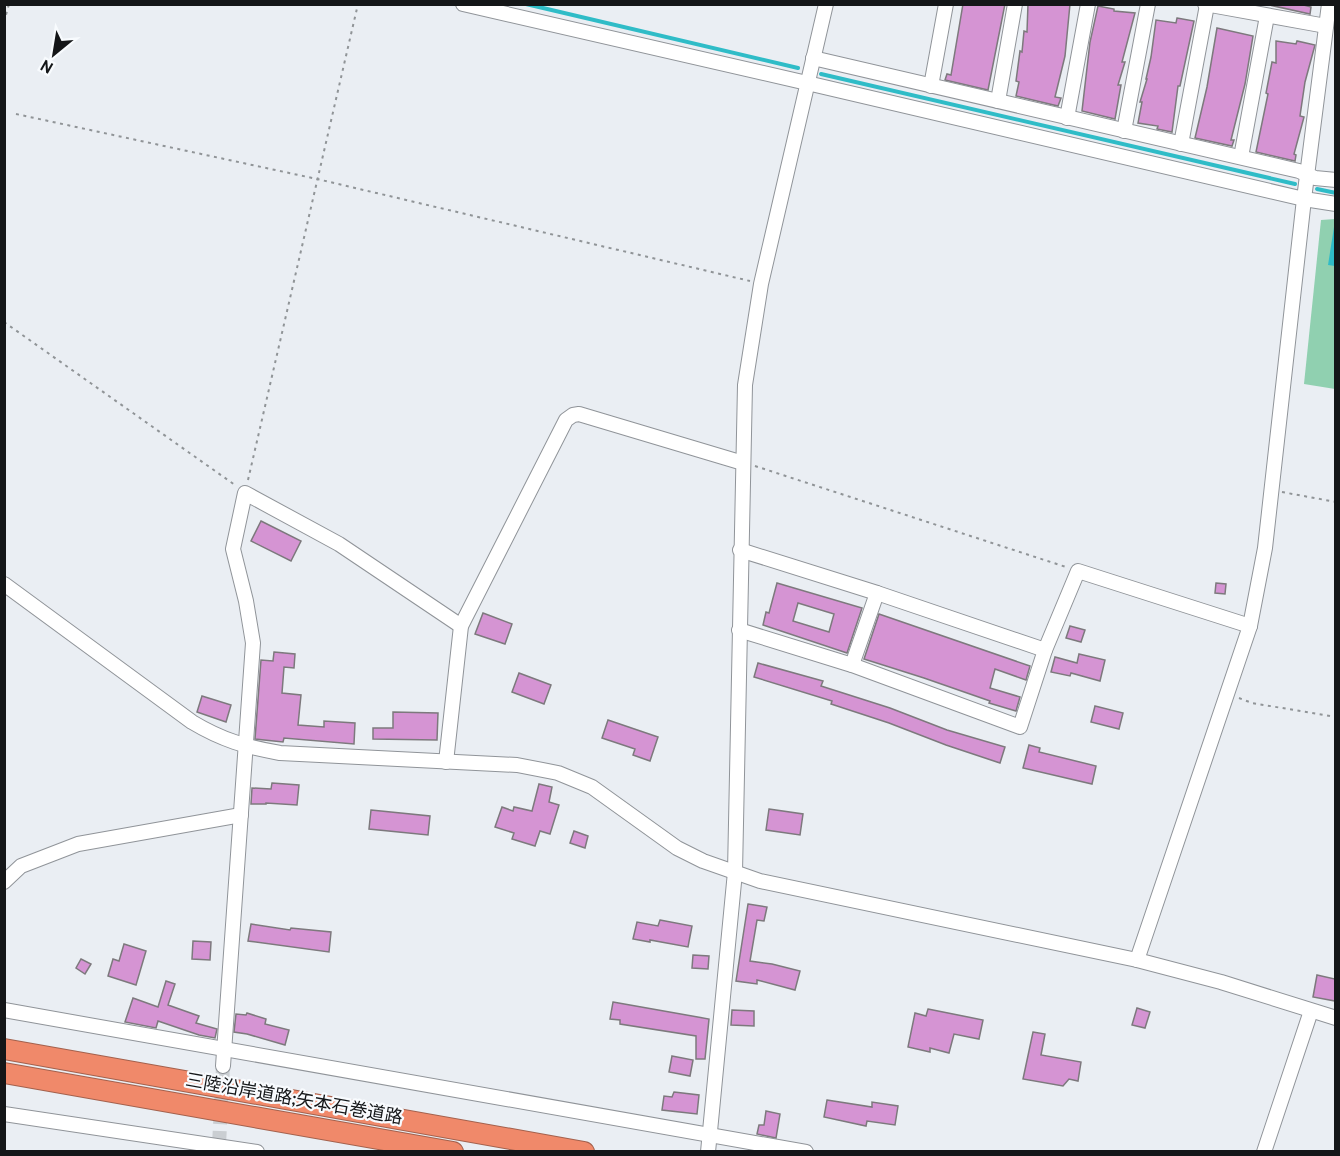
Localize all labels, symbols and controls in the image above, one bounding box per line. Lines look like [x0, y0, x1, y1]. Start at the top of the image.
north arrow [24, 24, 84, 84]
text: N [38, 54, 57, 77]
street label: 三陸沿岸道路;矢本石巻道路 [184, 1070, 404, 1130]

